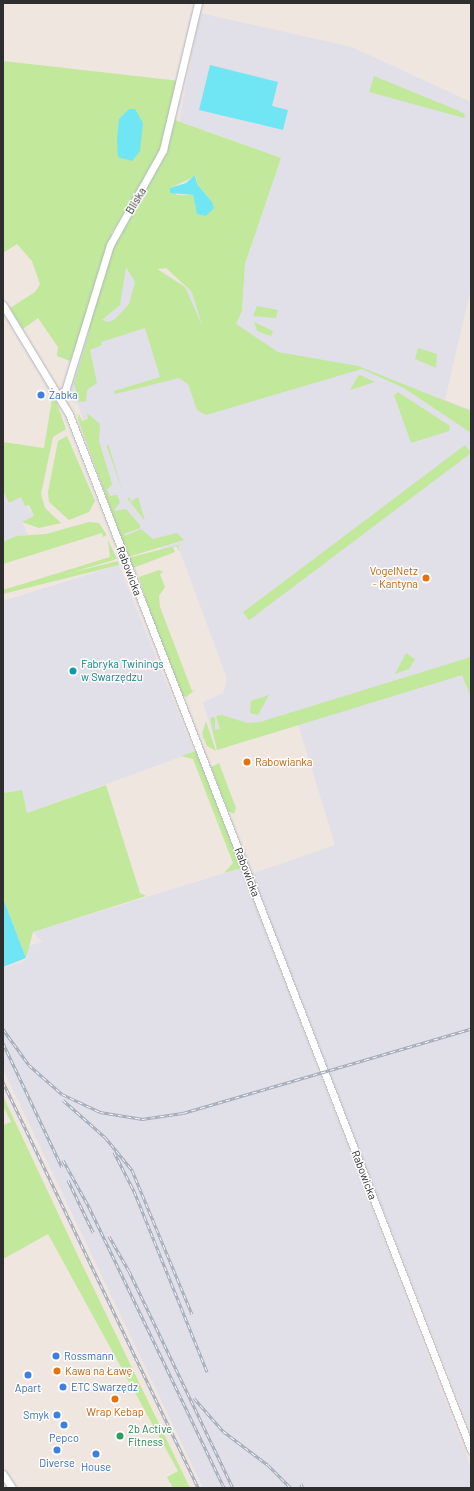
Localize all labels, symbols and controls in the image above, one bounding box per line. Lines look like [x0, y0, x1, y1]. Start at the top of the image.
street label: Bliska [123, 185, 149, 217]
place label: Żabka [49, 388, 78, 402]
marker: Żabka [36, 390, 46, 400]
street label: Rabowicka [114, 545, 144, 597]
place label: VogelNetz - Kantyna [370, 565, 418, 591]
marker: VogelNetz - Kantyna [421, 573, 431, 583]
place label: Fabryka Twinings w Swarzędzu [81, 658, 164, 684]
marker: Fabryka Twinings w Swarzędzu [68, 666, 78, 676]
place label: Rabowianka [255, 755, 312, 769]
marker: Rabowianka [242, 757, 252, 767]
street label: Rabowicka [232, 846, 262, 898]
street label: Rabowicka [349, 1149, 379, 1201]
place label: Rossmann [64, 1349, 114, 1363]
marker: Rossmann [51, 1351, 61, 1361]
place label: Kawa na Ławę [65, 1364, 132, 1378]
marker: Kawa na Ławę [52, 1366, 62, 1376]
marker: Apart [23, 1370, 33, 1380]
place label: ETC Swarzędz [71, 1380, 138, 1394]
place label: Apart [15, 1381, 41, 1395]
marker: ETC Swarzędz [58, 1382, 68, 1392]
marker: Wrap Kebap [110, 1394, 120, 1404]
place label: Wrap Kebap [86, 1405, 144, 1419]
place label: Smyk [23, 1408, 49, 1422]
marker: Smyk [52, 1410, 62, 1420]
marker: Pepco [59, 1420, 69, 1430]
place label: 2b Active Fitness [128, 1423, 172, 1449]
place label: Pepco [49, 1431, 79, 1445]
marker: 2b Active Fitness [115, 1431, 125, 1441]
marker: Diverse [52, 1445, 62, 1455]
marker: House [91, 1449, 101, 1459]
place label: Diverse [39, 1456, 75, 1470]
place label: House [81, 1460, 111, 1474]

